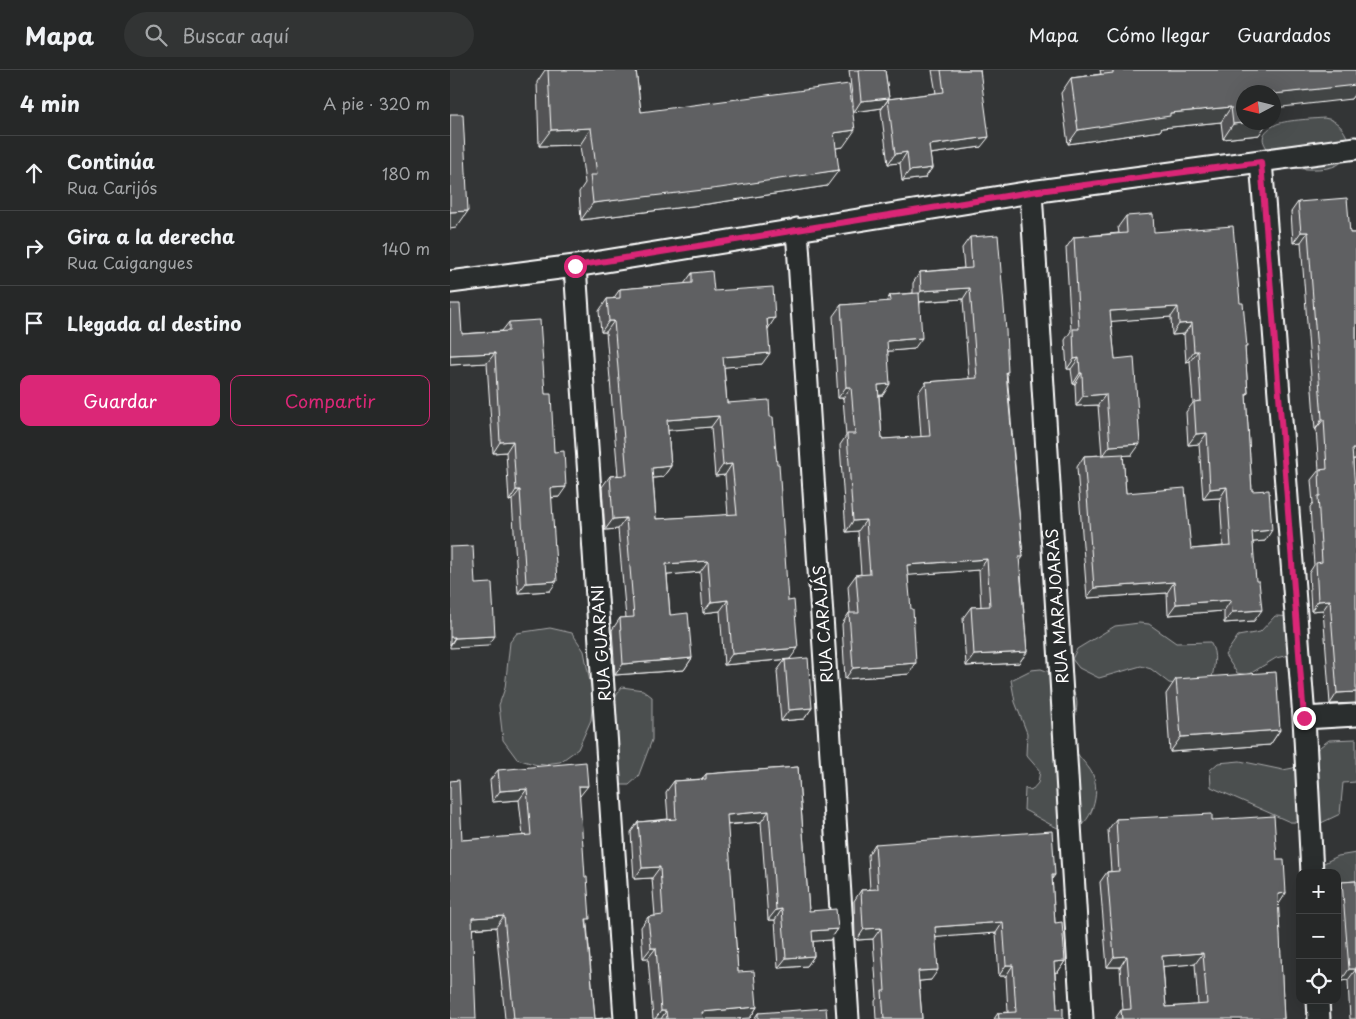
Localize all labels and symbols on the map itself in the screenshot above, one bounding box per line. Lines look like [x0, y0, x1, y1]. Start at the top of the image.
north arrow [1236, 85, 1281, 130]
route start [564, 255, 587, 278]
street label: RUA MARAJOARAS [1039, 528, 1073, 684]
street label: RUA CARAJÁS [806, 564, 838, 684]
street label: RUA GUARANI [584, 584, 616, 702]
route end [1293, 707, 1316, 730]

